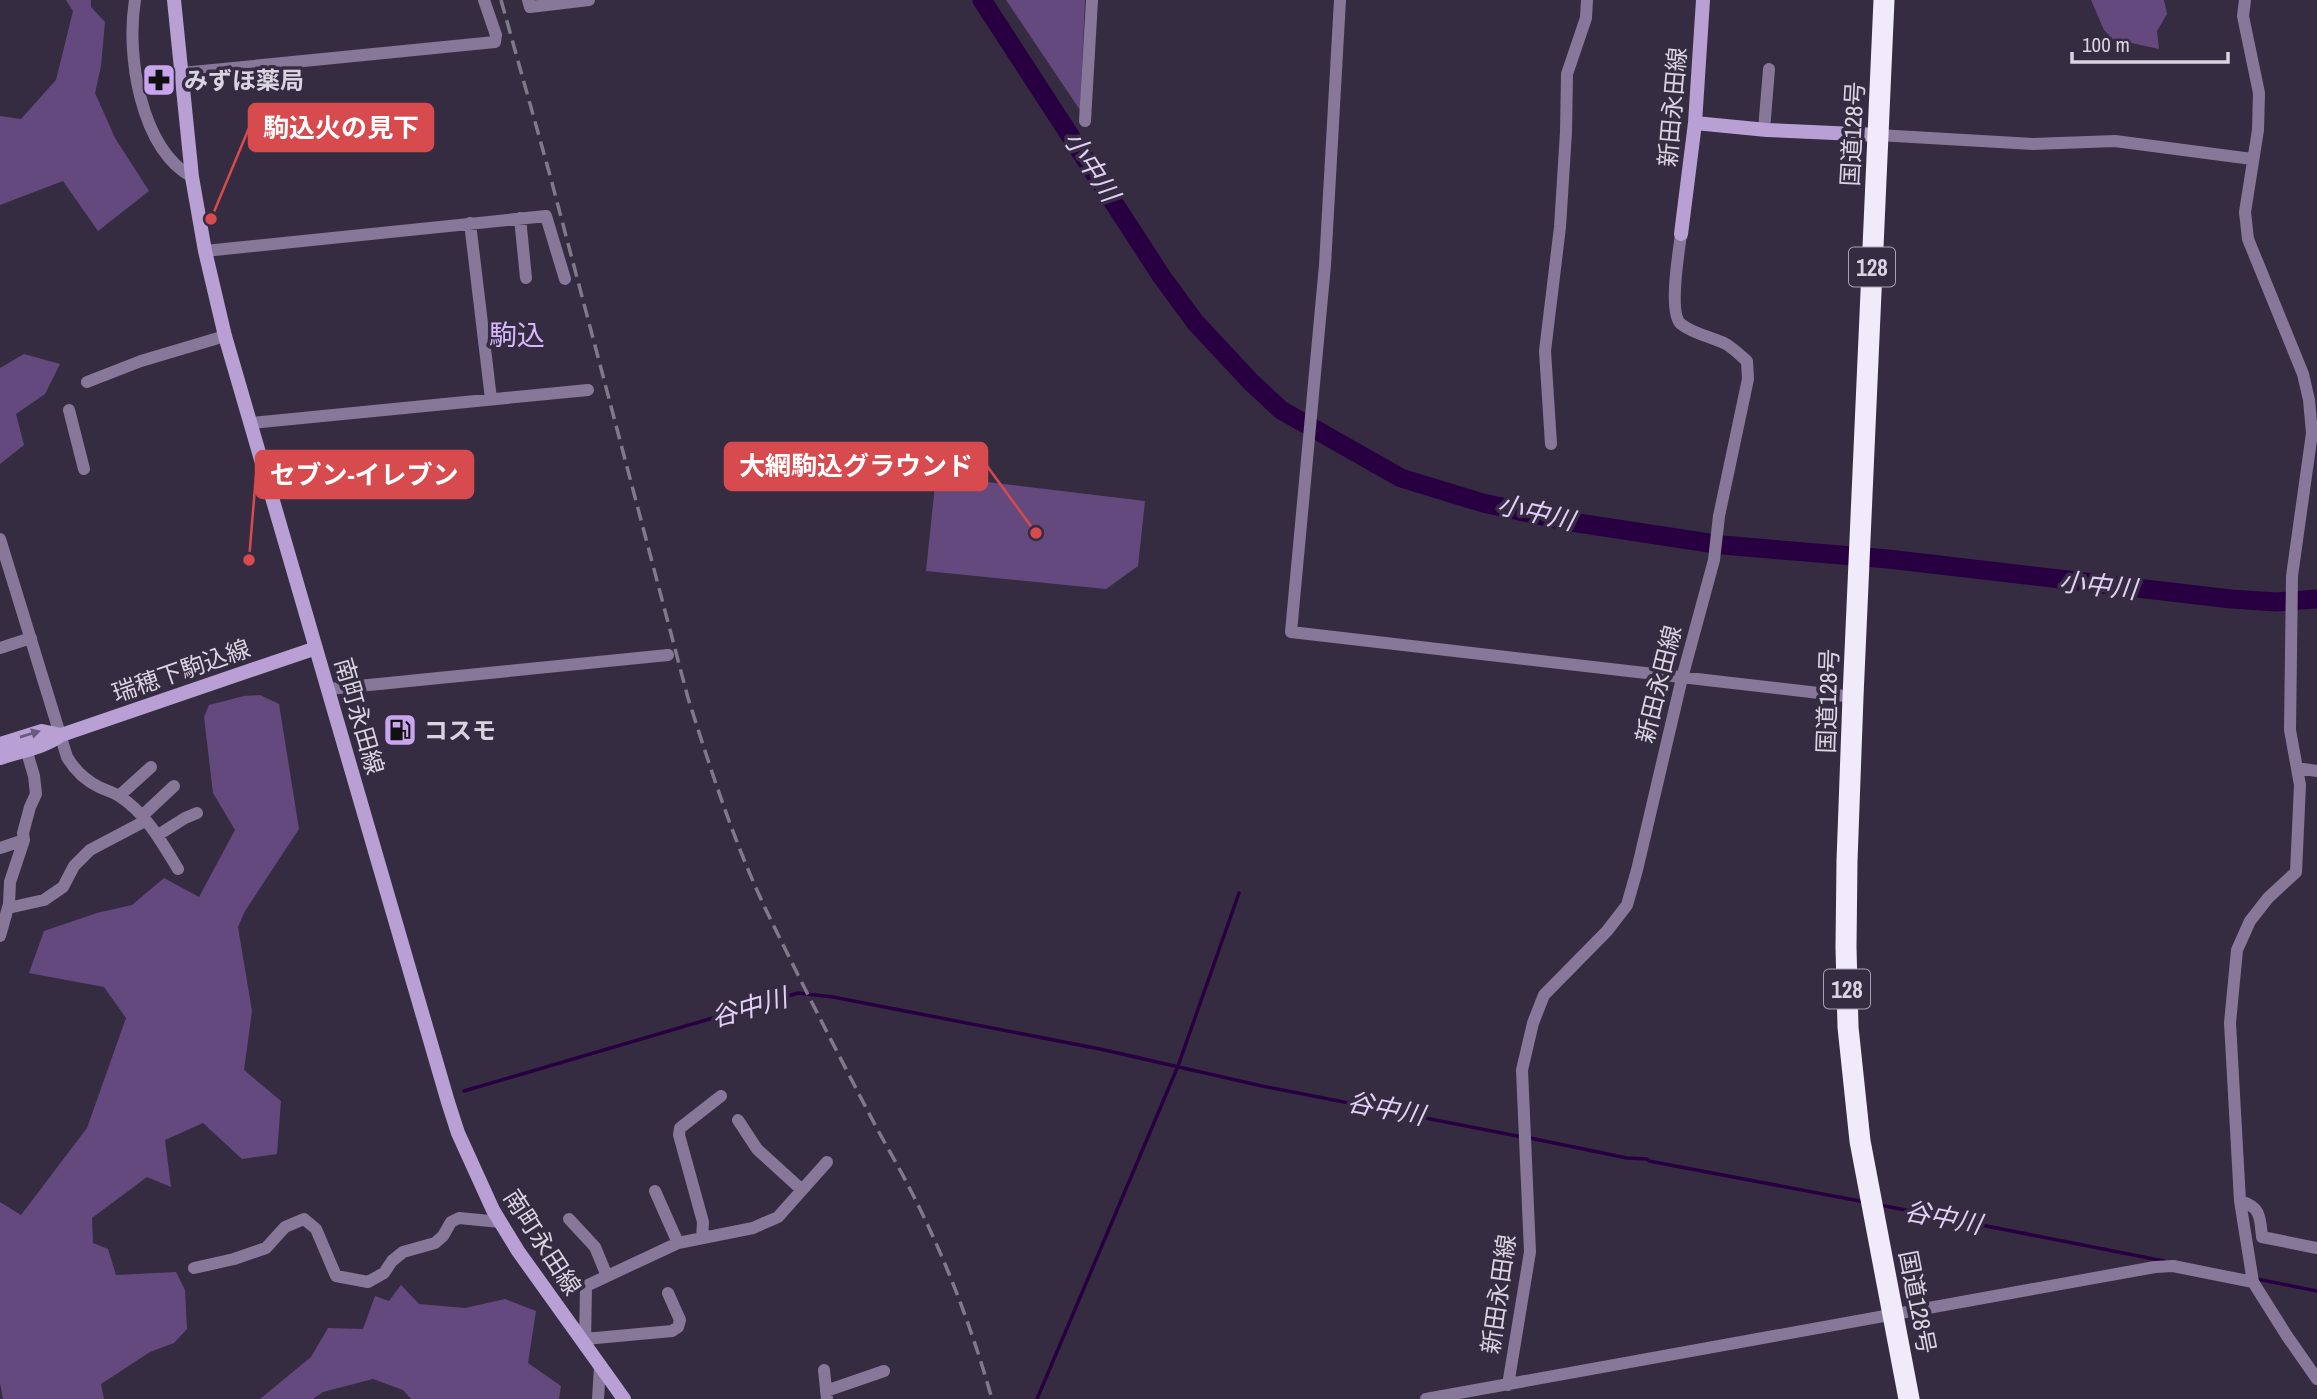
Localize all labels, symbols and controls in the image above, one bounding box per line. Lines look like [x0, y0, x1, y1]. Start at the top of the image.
scale bar [2072, 21, 2228, 65]
text: 100 m [2082, 30, 2130, 59]
street label: 新田永田線 [1651, 46, 1693, 168]
pharmacy icon: みずほ薬局 [140, 61, 178, 99]
place label: みずほ薬局 [184, 64, 304, 96]
street label: 国道128号 [1833, 81, 1871, 187]
callout: 駒込火の見下 [249, 104, 433, 151]
text: 駒込火の見下 [263, 110, 419, 145]
water label: 小中川 [1056, 124, 1130, 211]
road number: 128 [1849, 248, 1895, 286]
district label: 駒込 [489, 316, 545, 354]
callout: 大網駒込グラウンド [725, 443, 987, 490]
text: 大網駒込グラウンド [739, 448, 973, 483]
callout: セブン-イレブン [256, 451, 473, 498]
text: セブン-イレブン [269, 457, 459, 492]
water label: 小中川 [1494, 486, 1581, 538]
water label: 小中川 [2057, 564, 2142, 607]
street label: 新田永田線 [1628, 622, 1688, 746]
street label: 瑞穂下駒込線 [108, 631, 254, 709]
street label: 国道128号 [1809, 648, 1845, 754]
street label: 南町永田線 [328, 654, 392, 778]
fuel station icon: コスモ [381, 711, 419, 749]
place label: コスモ [424, 714, 496, 746]
one-way arrow [20, 729, 41, 739]
road number: 128 [1824, 970, 1870, 1008]
water label: 谷中川 [707, 979, 794, 1035]
water label: 谷中川 [1344, 1083, 1431, 1133]
street label: 南町永田線 [497, 1183, 589, 1301]
water label: 谷中川 [1901, 1192, 1988, 1242]
street label: 新田永田線 [1474, 1232, 1522, 1356]
street label: 国道128号 [1892, 1247, 1944, 1357]

